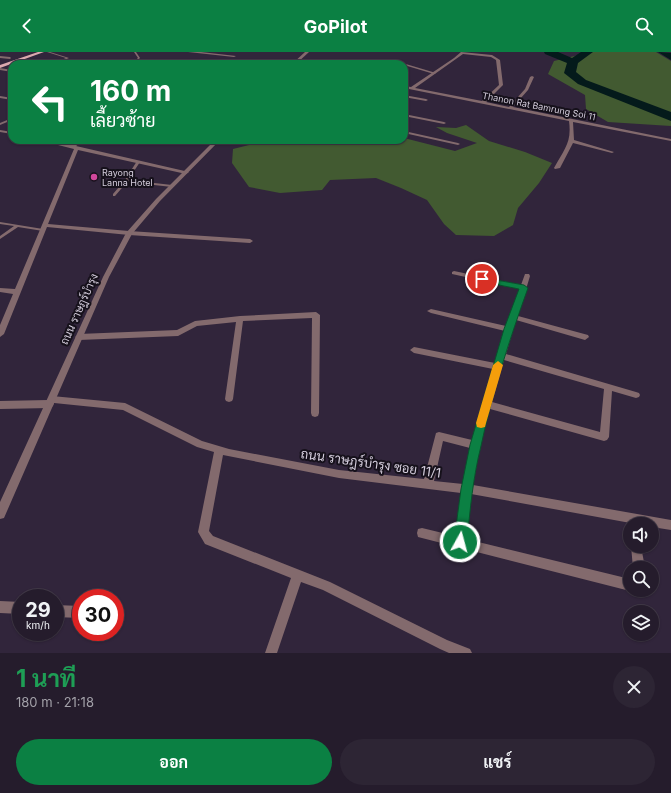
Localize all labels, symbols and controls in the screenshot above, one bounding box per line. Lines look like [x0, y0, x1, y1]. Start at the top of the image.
icon: back [16, 15, 38, 37]
icon: search [633, 15, 655, 37]
text: GoPilot [304, 16, 367, 37]
text: 160 m [90, 74, 171, 108]
icon: left [24, 76, 76, 128]
street label: Thanon Rat Bamrung Soi 11 [481, 90, 597, 122]
text: เลี้ยวซ้าย [90, 110, 156, 131]
place label: Rayong Lanna Hotel [102, 167, 153, 188]
marker: Rayong Lanna Hotel [89, 172, 99, 182]
pin [465, 262, 499, 296]
icon: arrive [471, 268, 493, 290]
street label: ถนน ราษฎร์บำรุง [56, 271, 103, 348]
street label: ถนน ราษฎร์บำรุง ซอย 11/1 [300, 444, 442, 483]
map controls [623, 517, 659, 641]
button: sound [623, 517, 659, 553]
position arrow [439, 521, 481, 563]
button: search [623, 561, 659, 597]
speed limit sign: 30 [72, 589, 124, 641]
text: 29 [25, 598, 51, 622]
button: layers [623, 605, 659, 641]
text: km/h [26, 619, 50, 631]
text: 1 นาที [16, 664, 76, 693]
button: close [613, 666, 655, 708]
text: 180 m · 21:18 [16, 694, 94, 710]
button: ออก [16, 739, 332, 785]
button: แชร์ [340, 739, 655, 785]

